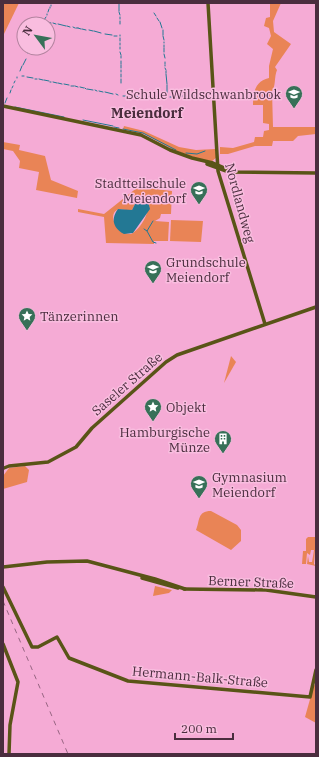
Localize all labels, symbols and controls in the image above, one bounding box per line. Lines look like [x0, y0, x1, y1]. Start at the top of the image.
north arrow [16, 16, 56, 56]
text: N [19, 23, 36, 38]
school or university icon: Schule Wildschwanbrook [284, 84, 304, 109]
place label: Schule Wildschwanbrook [126, 86, 281, 103]
district label: Meiendorf [111, 104, 184, 122]
street label: Nordlandweg [221, 161, 259, 245]
place label: Stadtteilschule Meiendorf [95, 175, 188, 207]
school or university icon: Stadtteilschule Meiendorf [189, 180, 209, 205]
place label: Grundschule Meiendorf [166, 254, 246, 286]
school or university icon: Grundschule Meiendorf [143, 259, 163, 284]
place icon: Tänzerinnen [17, 306, 37, 331]
place label: Tänzerinnen [40, 308, 119, 325]
street label: Saseler Straße [88, 349, 166, 419]
place icon: Objekt [143, 397, 163, 422]
place label: Objekt [166, 399, 206, 416]
place label: Hamburgische Münze [119, 424, 210, 456]
building icon: Hamburgische Münze [213, 429, 233, 454]
place label: Gymnasium Meiendorf [212, 469, 287, 501]
school or university icon: Gymnasium Meiendorf [189, 474, 209, 499]
street label: Berner Straße [208, 572, 294, 592]
street label: Hermann-Balk-Straße [131, 663, 269, 691]
scale bar [175, 715, 233, 741]
text: 200 m [181, 721, 217, 736]

